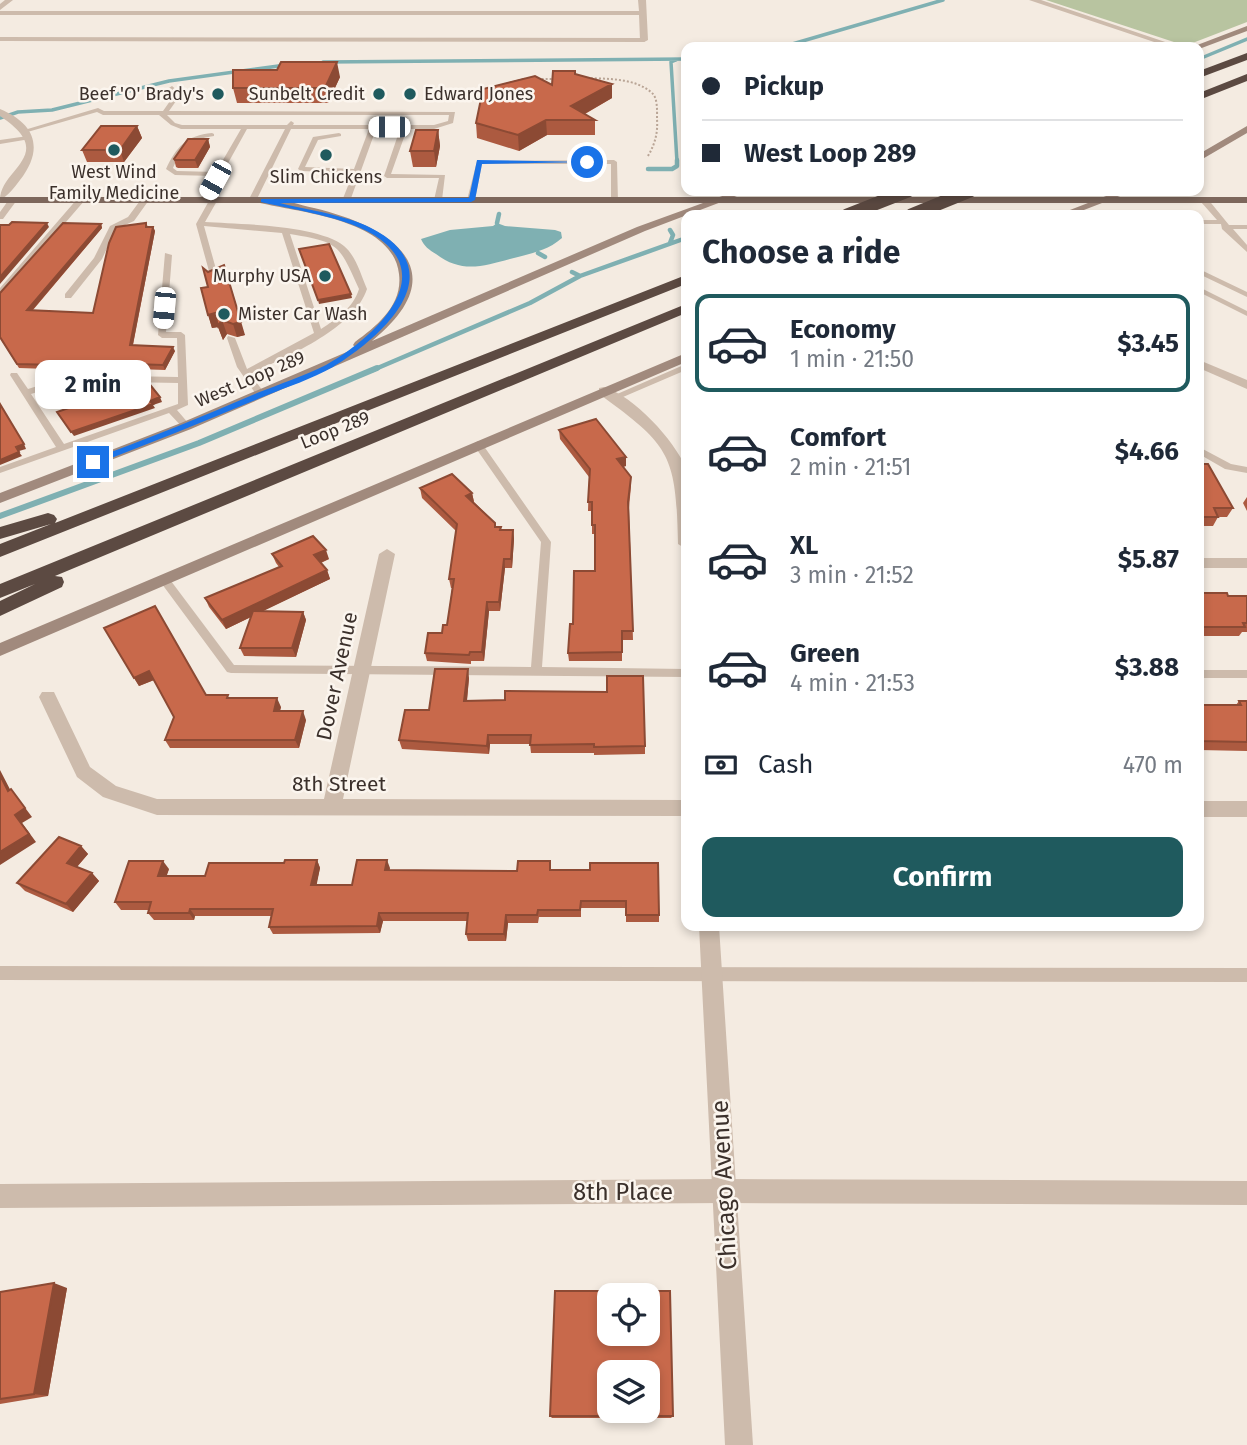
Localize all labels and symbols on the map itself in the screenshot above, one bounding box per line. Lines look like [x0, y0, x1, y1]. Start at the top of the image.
place label: Beef 'O' Brady's [79, 83, 204, 105]
place label: Sunbelt Credit [249, 83, 365, 105]
place label: Edward Jones [424, 83, 533, 105]
marker: Beef 'O' Brady's [210, 86, 226, 102]
marker: Sunbelt Credit [371, 86, 387, 102]
marker: Edward Jones [402, 86, 418, 102]
car [369, 117, 411, 138]
marker: West Wind Family Medicine [106, 142, 122, 158]
route start [571, 146, 603, 178]
marker: Slim Chickens [318, 147, 334, 163]
car [196, 157, 235, 203]
place label: West Wind Family Medicine [49, 161, 179, 204]
place label: Slim Chickens [270, 166, 382, 188]
place label: Murphy USA [213, 265, 312, 287]
marker: Murphy USA [317, 268, 333, 284]
car [152, 286, 177, 330]
place label: Mister Car Wash [238, 303, 368, 325]
marker: Mister Car Wash [216, 306, 232, 322]
street label: West Loop 289 [192, 346, 308, 412]
callout: 2 min [35, 360, 151, 410]
street label: Loop 289 [297, 406, 373, 454]
route end [77, 446, 109, 478]
street label: Dover Avenue [311, 609, 363, 743]
street label: 8th Street [292, 771, 386, 797]
street label: Chicago Avenue [706, 1099, 742, 1271]
street label: 8th Place [573, 1178, 673, 1206]

